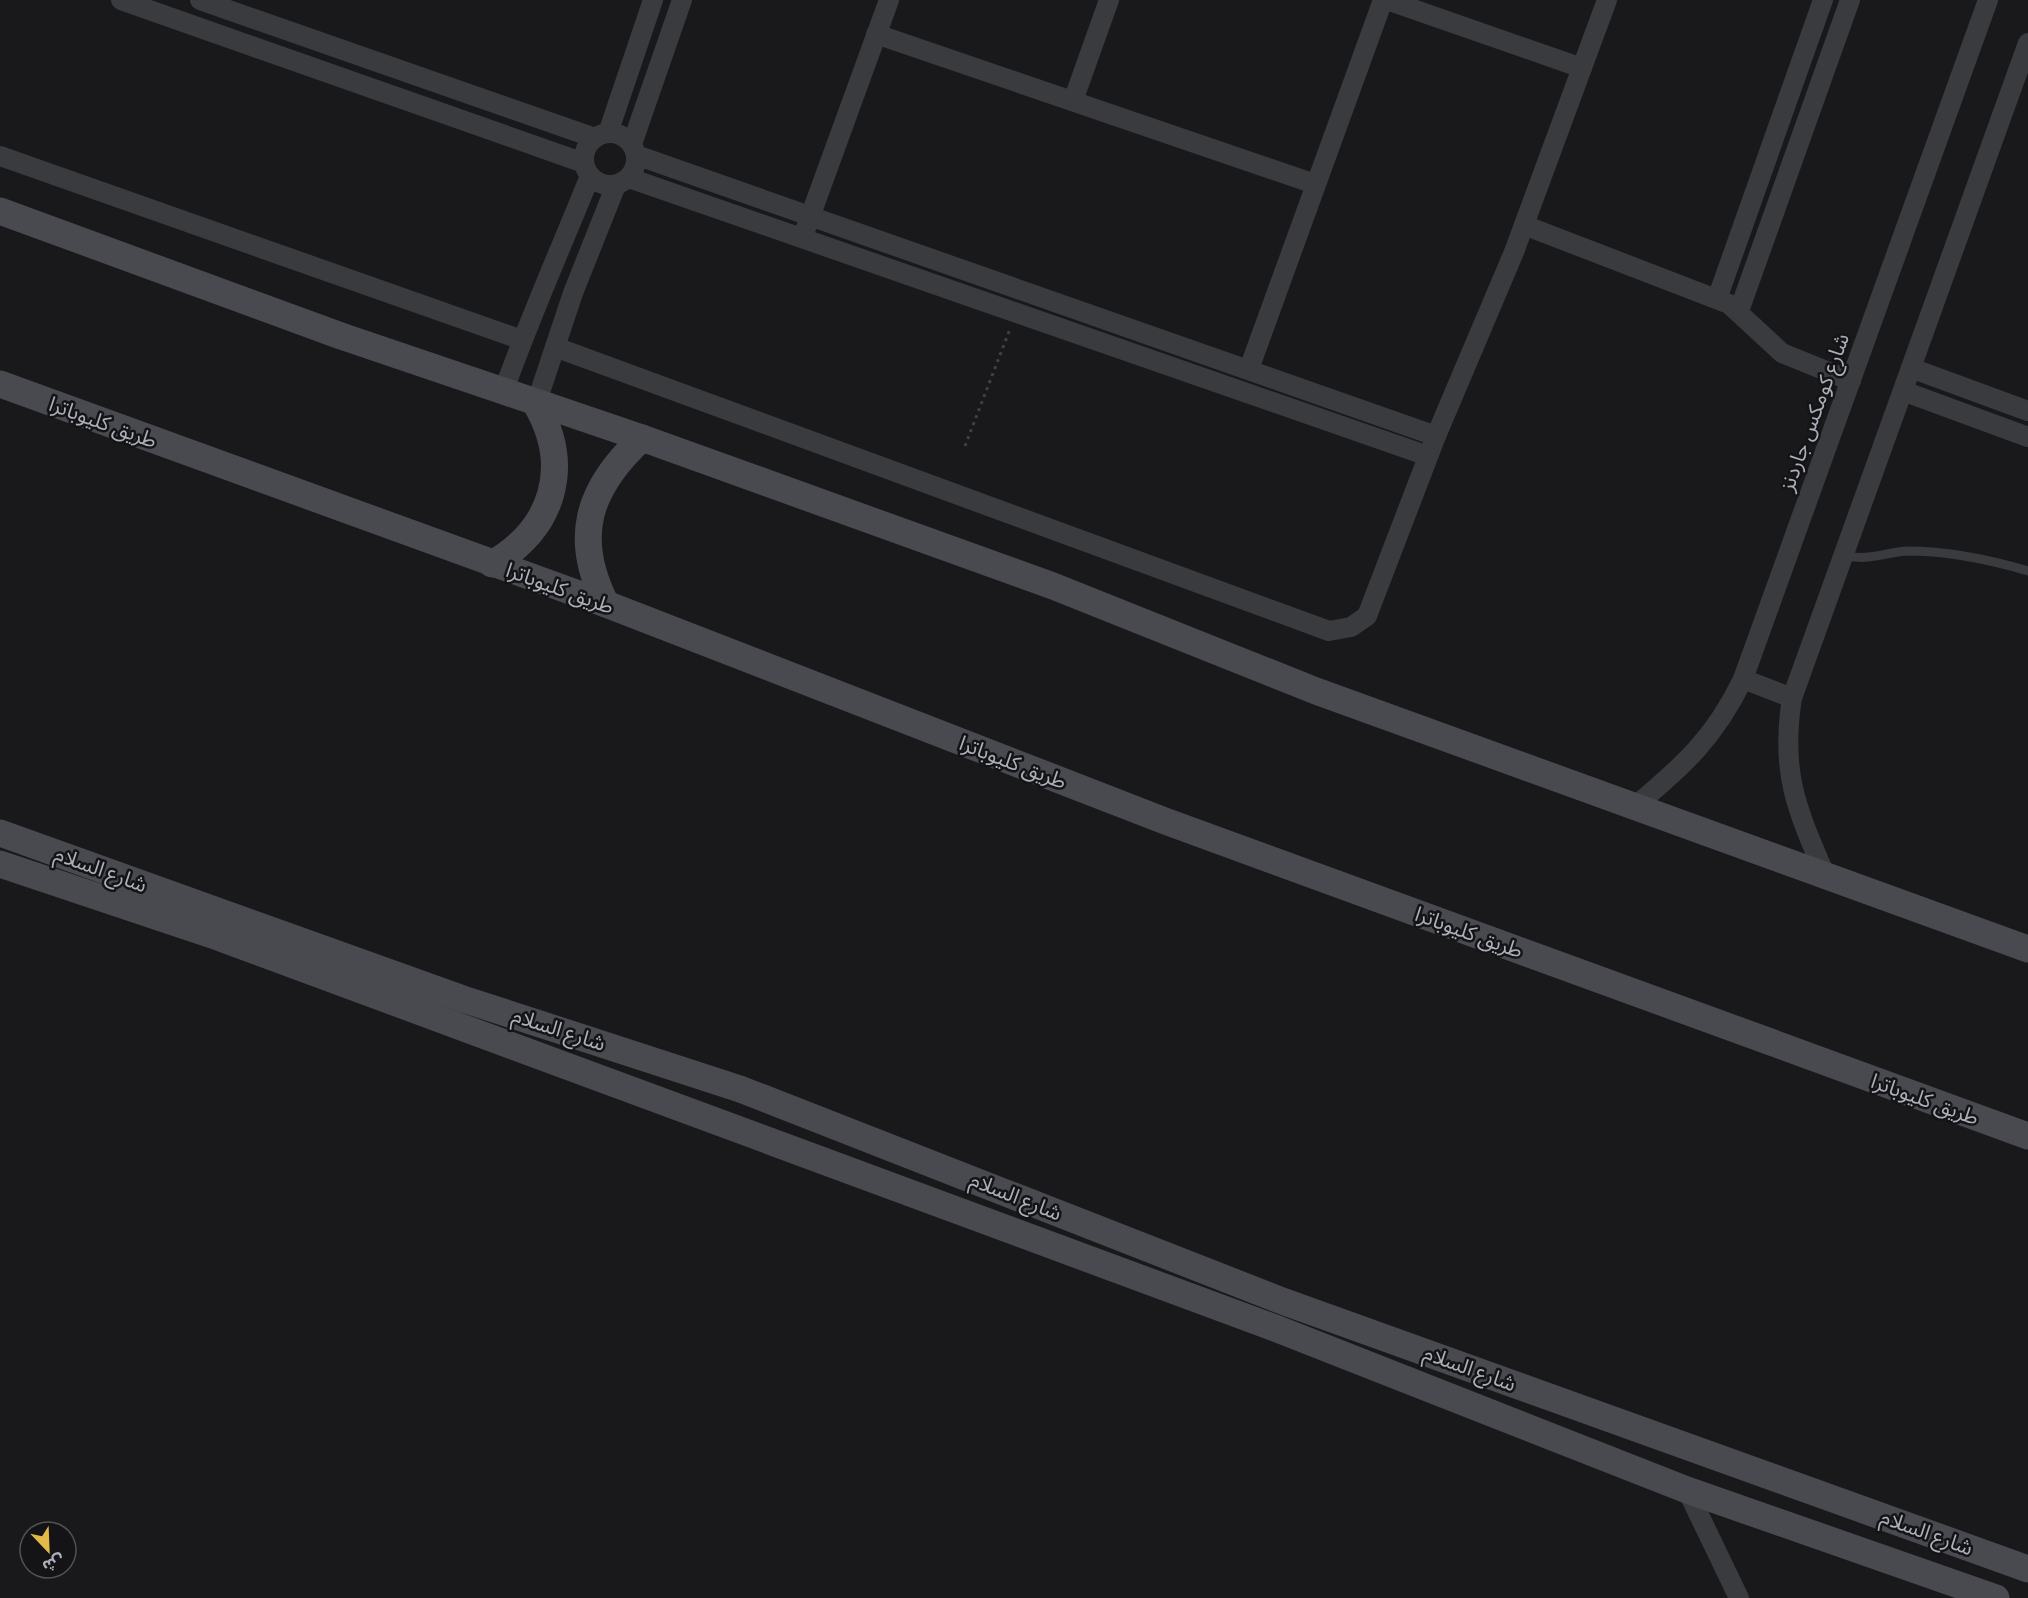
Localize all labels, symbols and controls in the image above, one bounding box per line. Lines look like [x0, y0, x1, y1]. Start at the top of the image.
street label: شارع كومكس جاردنز [1773, 329, 1857, 496]
street label: طريق كليوباترا [45, 390, 161, 454]
street label: طريق كليوباترا [502, 556, 618, 620]
street label: طريق كليوباترا [955, 729, 1071, 795]
street label: شارع السلام [50, 840, 151, 901]
street label: طريق كليوباترا [1411, 900, 1527, 964]
street label: شارع السلام [508, 1001, 609, 1060]
street label: طريق كليوباترا [1867, 1067, 1983, 1131]
street label: شارع السلام [965, 1165, 1066, 1229]
street label: شارع السلام [1419, 1339, 1520, 1400]
street label: شارع السلام [1876, 1503, 1977, 1564]
north arrow [18, 1520, 78, 1580]
text: ش [40, 1550, 68, 1577]

